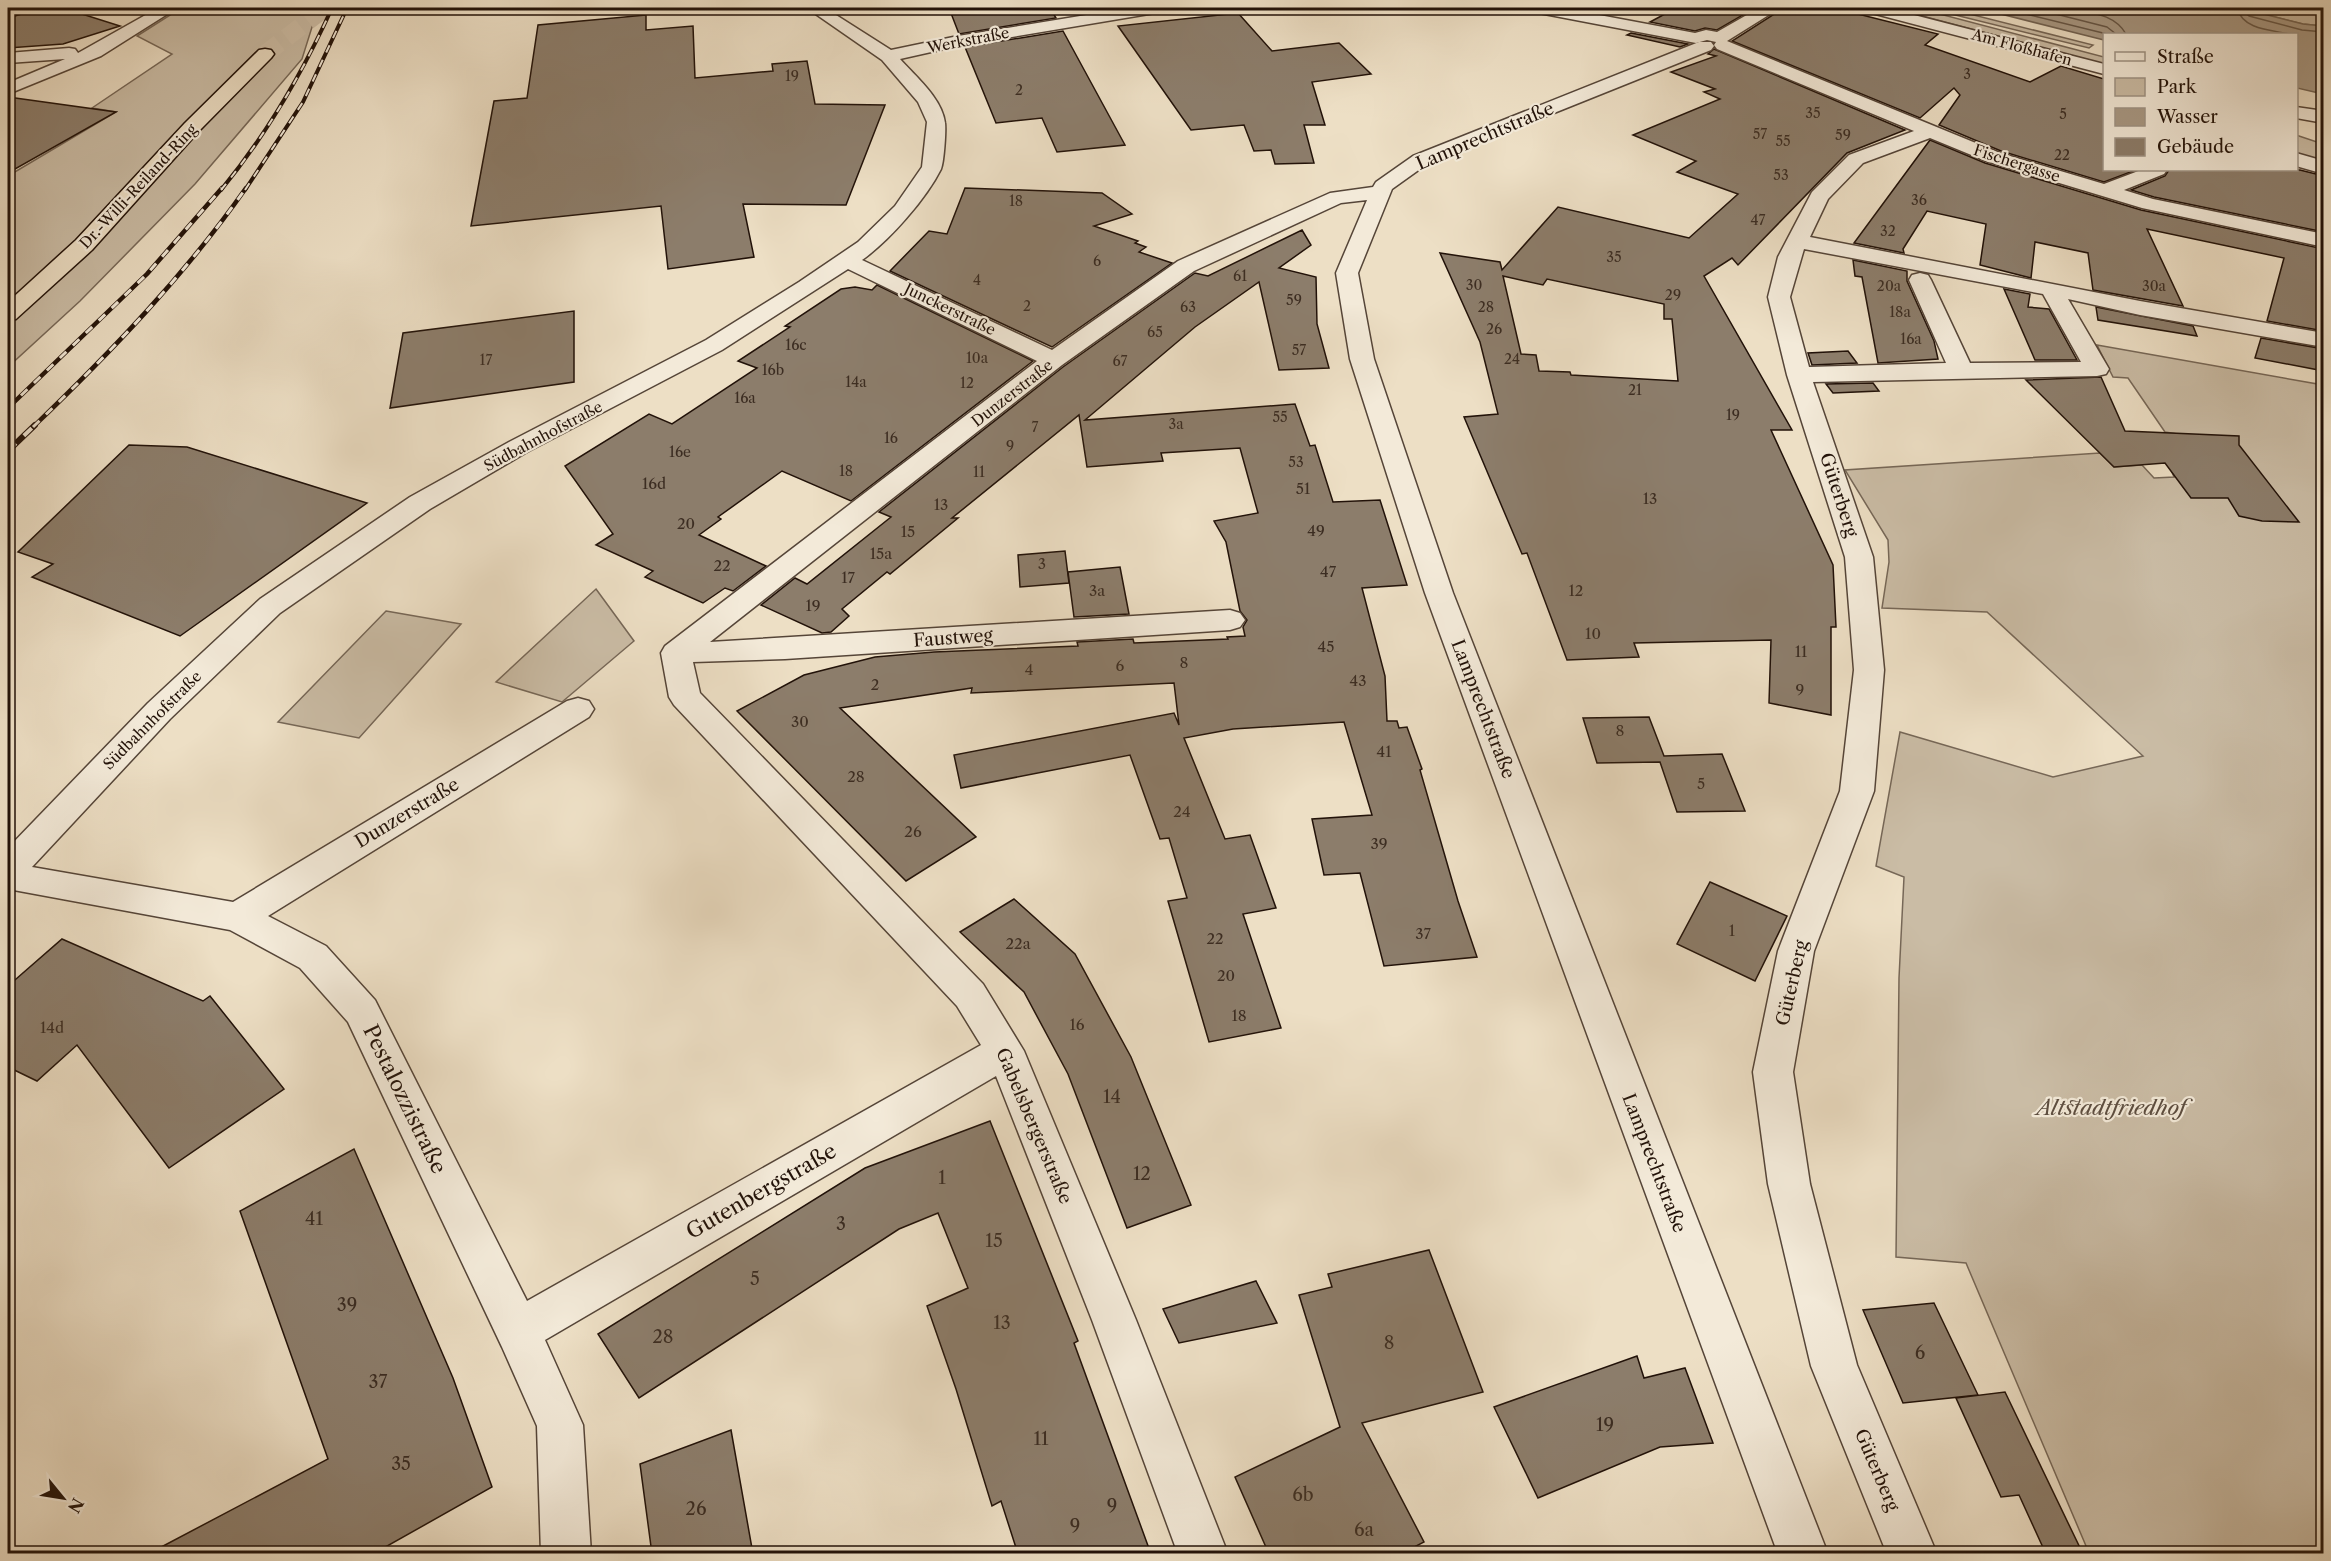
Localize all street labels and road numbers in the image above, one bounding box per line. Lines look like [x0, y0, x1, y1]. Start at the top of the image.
street label: Werkstraße [924, 23, 1011, 57]
street label: Am Floßhafen [1969, 24, 2075, 70]
street label: Lamprechtstraße [1413, 97, 1557, 175]
street label: Dr.-Willi-Reiland-Ring [75, 120, 201, 252]
street label: Fischergasse [1971, 140, 2063, 186]
street label: Junckerstraße [899, 278, 999, 339]
street label: Dunzerstraße [968, 355, 1056, 431]
street label: Südbahnhofstraße [480, 397, 606, 475]
street label: Güterberg [1815, 450, 1863, 540]
street label: Faustweg [912, 624, 994, 652]
street label: Lamprechtstraße [1446, 636, 1520, 782]
street label: Südbahnhofstraße [99, 667, 205, 773]
street label: Dunzerstraße [351, 773, 463, 853]
street label: Güterberg [1771, 938, 1813, 1028]
street label: Pestalozzistraße [358, 1021, 452, 1177]
street label: Gabelsbergerstraße [991, 1045, 1077, 1207]
street label: Lamprechtstraße [1617, 1090, 1691, 1236]
street label: Gutenbergstraße [682, 1138, 840, 1244]
street label: Güterberg [1850, 1426, 1904, 1515]

